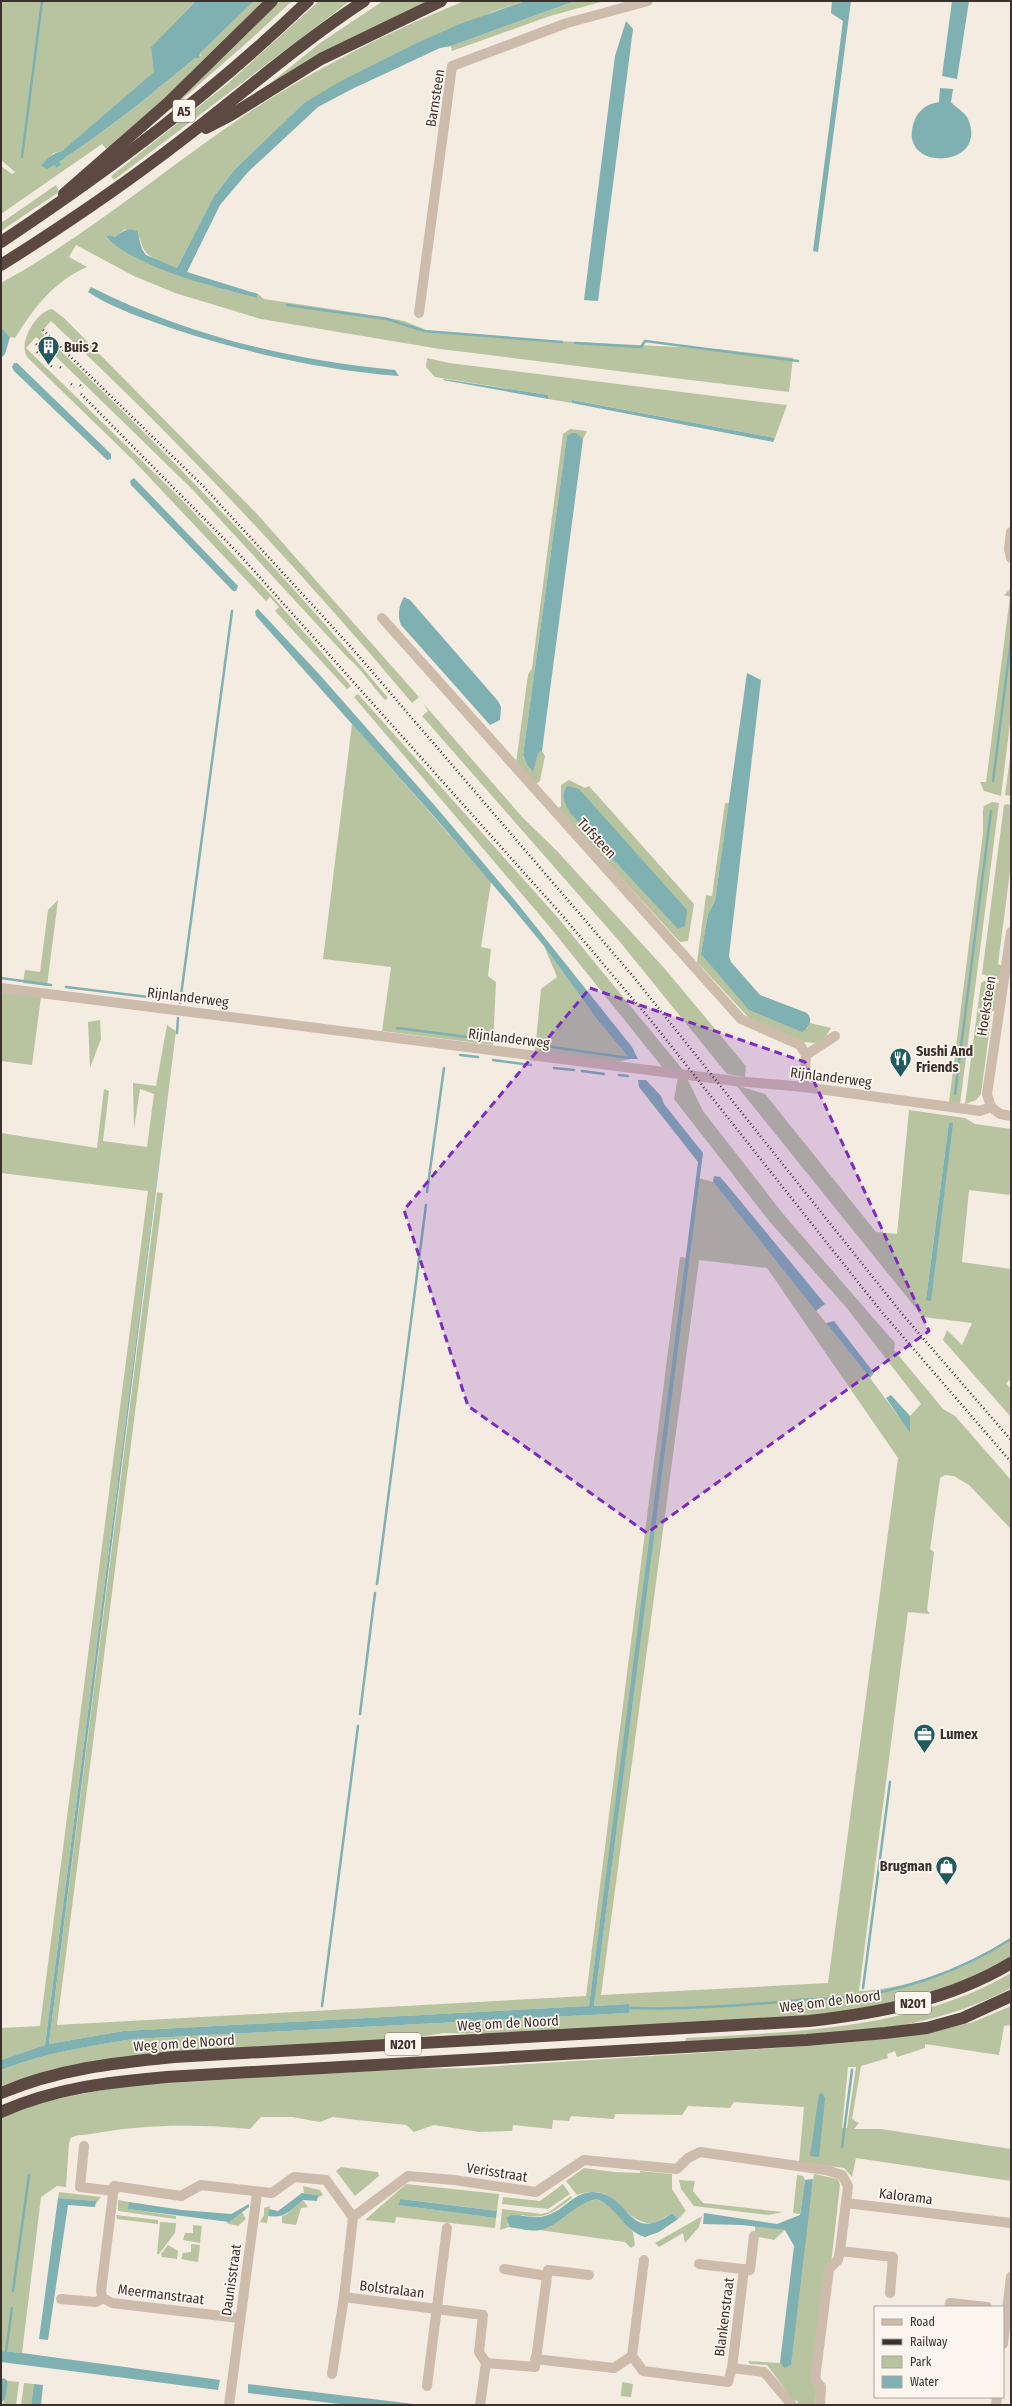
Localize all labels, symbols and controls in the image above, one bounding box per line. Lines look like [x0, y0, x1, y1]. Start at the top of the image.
street label: Barnsteen [423, 68, 448, 128]
road number: A5 [173, 100, 195, 122]
building icon: Buis 2 [36, 334, 62, 367]
place label: Buis 2 [64, 339, 99, 356]
street label: Tufsteen [574, 815, 620, 862]
street label: Hoeksteen [973, 975, 1000, 1037]
street label: Rijnlanderweg [146, 984, 230, 1011]
street label: Rijnlanderweg [467, 1025, 551, 1052]
place label: Sushi And Friends [916, 1043, 973, 1076]
restaurant icon: Sushi And Friends [887, 1046, 913, 1079]
street label: Rijnlanderweg [789, 1064, 873, 1091]
office icon: Lumex [911, 1721, 937, 1754]
place label: Lumex [940, 1726, 978, 1743]
shop icon: Brugman [934, 1853, 960, 1886]
place label: Brugman [880, 1858, 932, 1875]
street label: Weg om de Noord [779, 1987, 881, 2016]
road number: N201 [895, 1992, 931, 2014]
street label: Weg om de Noord [457, 2012, 559, 2035]
street label: Weg om de Noord [133, 2031, 235, 2056]
road number: N201 [385, 2033, 421, 2055]
street label: Verisstraat [465, 2159, 529, 2186]
street label: Kalorama [878, 2185, 934, 2208]
street label: Daunisstraat [218, 2243, 245, 2317]
street label: Blankenstraat [711, 2276, 738, 2358]
street label: Bolstralaan [359, 2277, 425, 2302]
street label: Meermanstraat [117, 2281, 206, 2308]
legend [874, 2306, 1004, 2398]
text: Road [910, 2315, 935, 2329]
text: Railway [910, 2335, 948, 2349]
text: Park [910, 2355, 932, 2369]
text: Water [910, 2375, 939, 2389]

